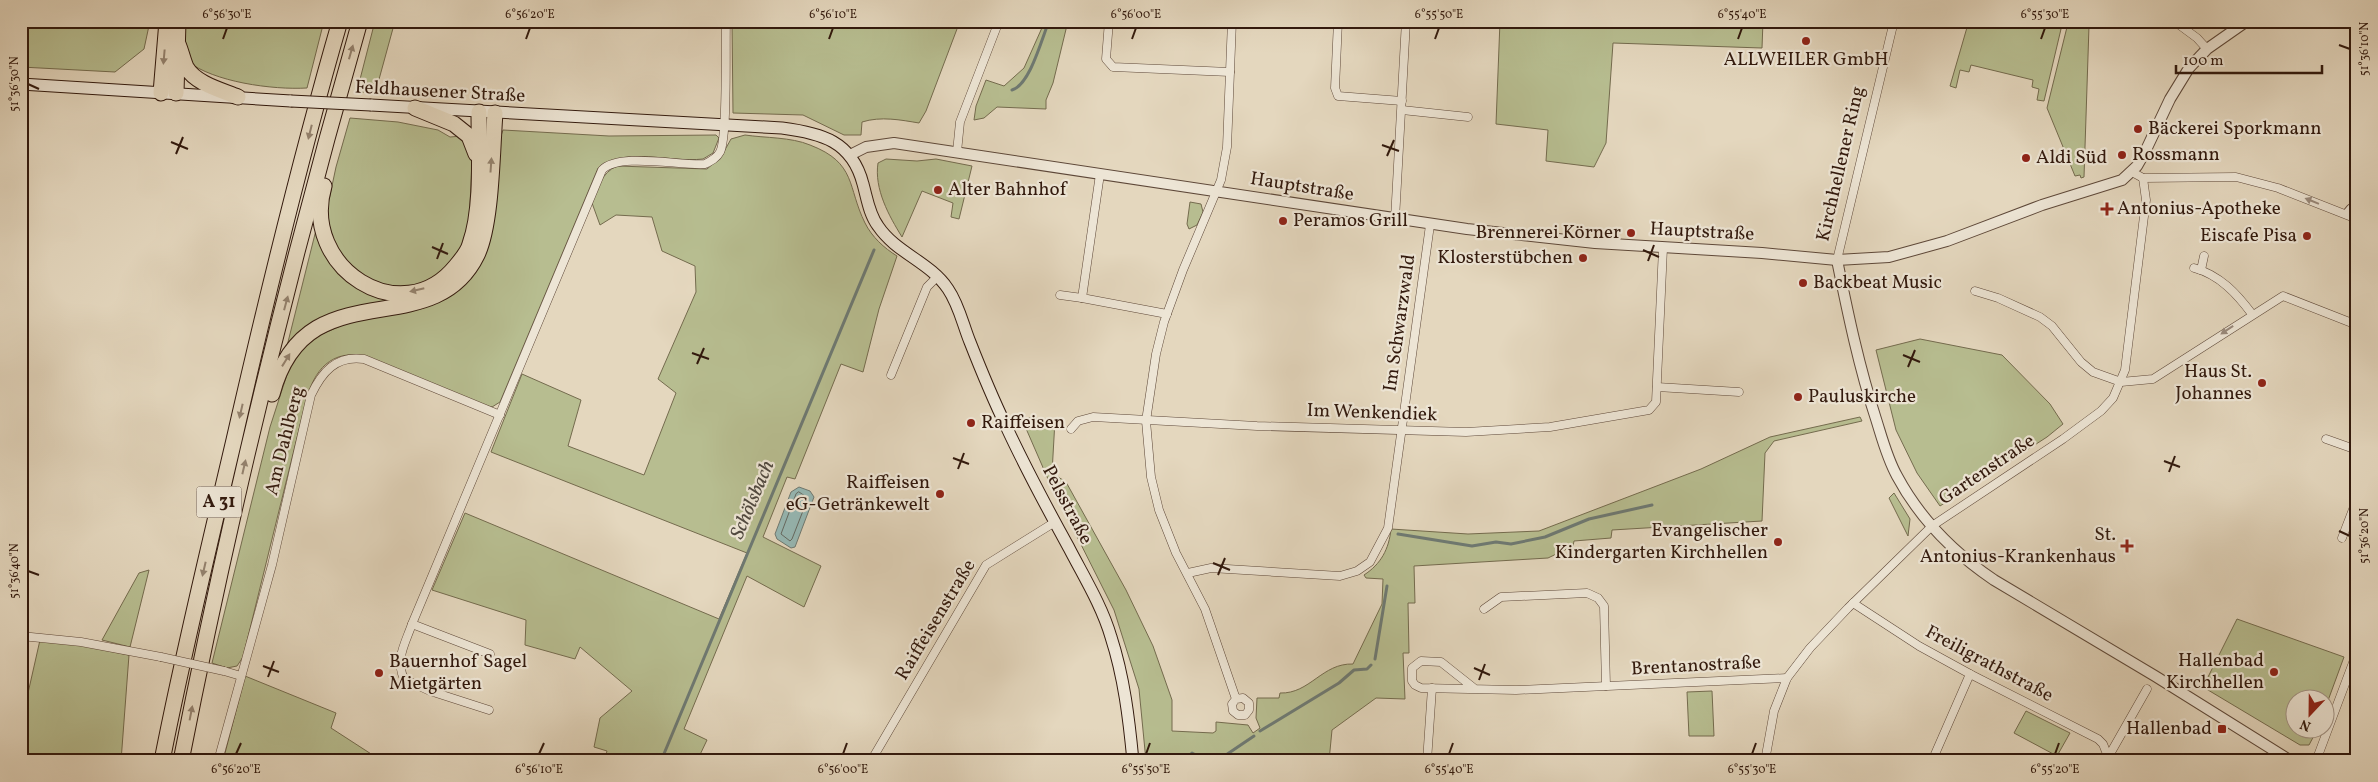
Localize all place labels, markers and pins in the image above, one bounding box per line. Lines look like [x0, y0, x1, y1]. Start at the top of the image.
marker: ALLWEILER GmbH [1800, 35, 1812, 47]
place label: ALLWEILER GmbH [1724, 47, 1888, 73]
place label: Bäckerei Sporkmann [2148, 116, 2322, 142]
marker: Bäckerei Sporkmann [2132, 123, 2144, 135]
place label: Rossmann [2132, 142, 2220, 168]
place label: Aldi Süd [2036, 145, 2107, 171]
marker: Rossmann [2116, 149, 2128, 161]
marker: Aldi Süd [2020, 152, 2032, 164]
place label: Alter Bahnhof [948, 177, 1068, 203]
marker: Alter Bahnhof [932, 184, 944, 196]
place label: Antonius-Apotheke [2117, 196, 2281, 222]
marker: Antonius-Apotheke [2101, 203, 2113, 215]
place label: Peramos Grill [1293, 208, 1408, 234]
marker: Peramos Grill [1277, 215, 1289, 227]
place label: Brennerei Körner [1476, 220, 1621, 246]
place label: Eiscafe Pisa [2200, 223, 2297, 249]
marker: Brennerei Körner [1625, 227, 1637, 239]
marker: Eiscafe Pisa [2301, 230, 2313, 242]
place label: Klosterstübchen [1437, 245, 1573, 271]
marker: Klosterstübchen [1577, 252, 1589, 264]
place label: Backbeat Music [1813, 270, 1942, 296]
marker: Backbeat Music [1797, 277, 1809, 289]
place label: Haus St. Johannes [2175, 359, 2252, 407]
marker: Haus St. Johannes [2256, 377, 2268, 389]
place label: Pauluskirche [1808, 384, 1916, 410]
marker: Pauluskirche [1792, 391, 1804, 403]
place label: Raiffeisen [981, 410, 1065, 436]
marker: Raiffeisen [965, 417, 977, 429]
place label: Raiffeisen eG-Getränkewelt [786, 470, 930, 518]
marker: Raiffeisen eG-Getränkewelt [934, 488, 946, 500]
place label: Evangelischer Kindergarten Kirchhellen [1555, 518, 1768, 566]
place label: St. Antonius-Krankenhaus [1920, 522, 2116, 570]
marker: Evangelischer Kindergarten Kirchhellen [1772, 536, 1784, 548]
marker: St. Antonius-Krankenhaus [2120, 539, 2134, 553]
place label: Hallenbad Kirchhellen [2166, 648, 2264, 696]
place label: Bauernhof Sagel Mietgärten [389, 649, 528, 697]
marker: Hallenbad Kirchhellen [2268, 666, 2280, 678]
marker: Bauernhof Sagel Mietgärten [373, 667, 385, 679]
place label: Hallenbad [2126, 716, 2212, 742]
marker: Hallenbad [2216, 723, 2228, 735]

